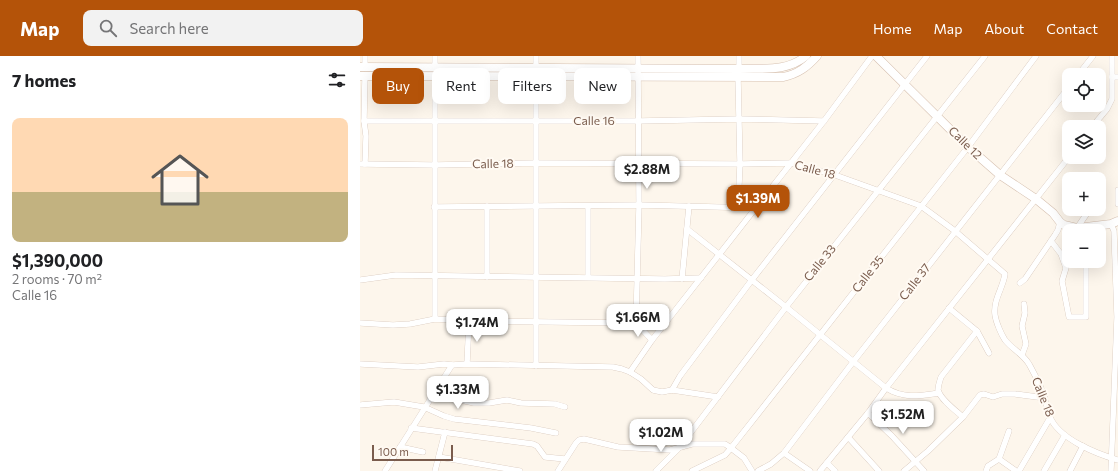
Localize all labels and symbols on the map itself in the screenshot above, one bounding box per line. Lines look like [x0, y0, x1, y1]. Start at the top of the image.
street label: Calle 16 [573, 113, 615, 127]
street label: Calle 12 [946, 123, 986, 162]
street label: Calle 18 [472, 156, 514, 170]
pin: $2.88M [614, 156, 680, 190]
street label: Calle 18 [793, 157, 837, 181]
pin: $1.39M [725, 185, 791, 219]
street label: Calle 33 [800, 241, 838, 283]
street label: Calle 35 [848, 252, 886, 295]
street label: Calle 37 [896, 260, 933, 302]
pin: $1.66M [605, 304, 671, 338]
pin: $1.74M [444, 309, 510, 343]
street label: Calle 18 [1030, 375, 1058, 419]
pin: $1.33M [425, 376, 491, 410]
pin: $1.52M [870, 401, 936, 435]
pin: $1.02M [628, 419, 694, 453]
scale bar [372, 443, 453, 462]

